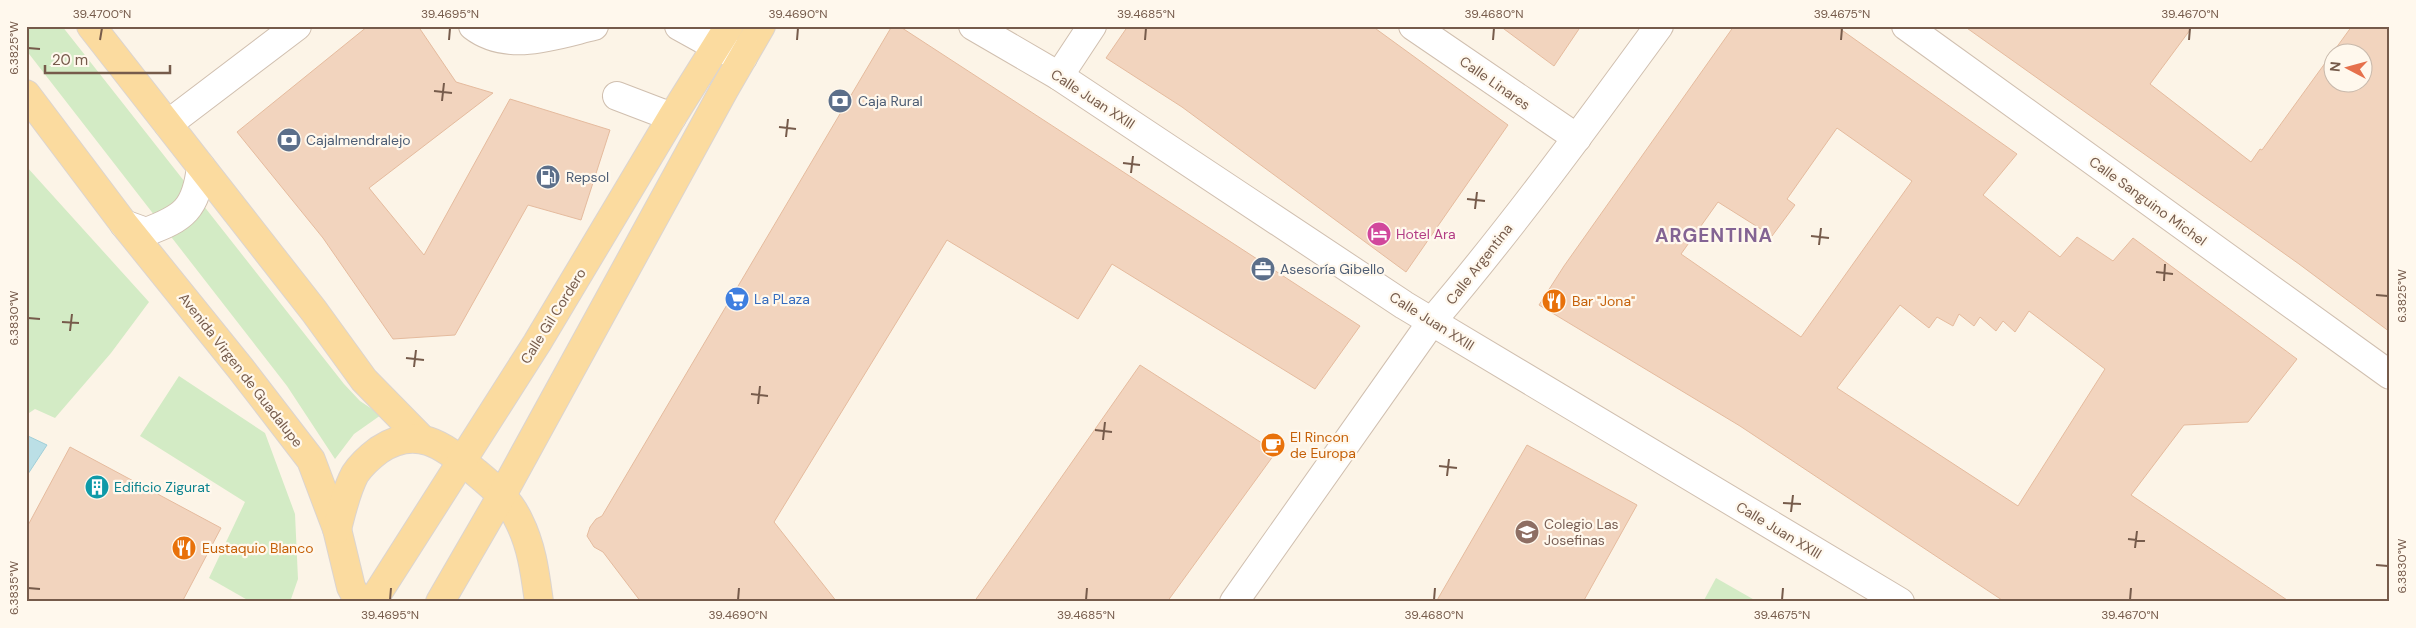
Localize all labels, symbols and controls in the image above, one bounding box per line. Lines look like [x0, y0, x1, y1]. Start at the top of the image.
text: 39.4700°N [73, 6, 131, 22]
text: 39.4695°N [421, 6, 479, 22]
text: 39.4690°N [768, 6, 828, 22]
text: 39.4685°N [1117, 6, 1175, 22]
text: 39.4680°N [1464, 6, 1524, 22]
text: 39.4675°N [1814, 6, 1870, 22]
text: 39.4670°N [2161, 6, 2219, 22]
text: 6.3825°W [6, 21, 22, 75]
scale bar [45, 42, 170, 74]
north arrow [2324, 42, 2374, 92]
text: 20 m [52, 50, 88, 70]
street label: Calle Linares [1456, 52, 1534, 114]
text: N [2326, 61, 2345, 73]
street label: Calle Juan XXIII [1048, 65, 1138, 133]
bank icon: Caja Rural [827, 88, 853, 114]
place label: Caja Rural [858, 92, 923, 110]
bank icon: Cajalmendralejo [276, 127, 302, 153]
place label: Cajalmendralejo [306, 131, 411, 149]
street label: Calle Sanguino Michel [2086, 152, 2210, 250]
fuel station icon: Repsol [535, 164, 561, 190]
place label: Repsol [566, 168, 609, 186]
street label: Calle Argentina [1442, 220, 1516, 308]
hotel icon: Hotel Ara [1366, 221, 1392, 247]
district label: ARGENTINA [1655, 223, 1773, 248]
place label: Hotel Ara [1396, 225, 1456, 243]
office icon: Asesoría Gibello [1250, 256, 1276, 282]
place label: Asesoría Gibello [1280, 260, 1384, 278]
street label: Calle Gil Cordero [516, 265, 590, 367]
text: 6.3825°W [2394, 269, 2410, 323]
supermarket icon: La PLaza [724, 286, 750, 312]
street label: Calle Juan XXIII [1386, 288, 1478, 354]
restaurant icon: Bar "Jona" [1541, 288, 1567, 314]
street label: Avenida Virgen de Guadalupe [175, 289, 307, 451]
text: 6.3830°W [6, 290, 22, 345]
place label: La PLaza [754, 290, 810, 308]
place label: Bar "Jona" [1572, 292, 1635, 310]
place label: El Rincon de Europa [1290, 428, 1356, 462]
cafe icon: El Rincon de Europa [1260, 432, 1286, 458]
building icon: Edificio Zigurat [84, 474, 110, 500]
place label: Edificio Zigurat [114, 478, 210, 496]
street label: Calle Juan XXIII [1733, 497, 1825, 563]
place label: Colegio Las Josefinas [1544, 515, 1619, 549]
school or university icon: Colegio Las Josefinas [1514, 519, 1540, 545]
restaurant icon: Eustaquio Blanco [171, 535, 197, 561]
text: 6.3830°W [2394, 538, 2410, 593]
place label: Eustaquio Blanco [202, 539, 313, 557]
text: 6.3835°W [6, 561, 22, 615]
text: 39.4695°N [361, 607, 419, 623]
text: 39.4690°N [708, 607, 768, 623]
text: 39.4685°N [1057, 607, 1115, 623]
text: 39.4680°N [1404, 607, 1464, 623]
text: 39.4675°N [1754, 607, 1810, 623]
text: 39.4670°N [2101, 607, 2159, 623]

